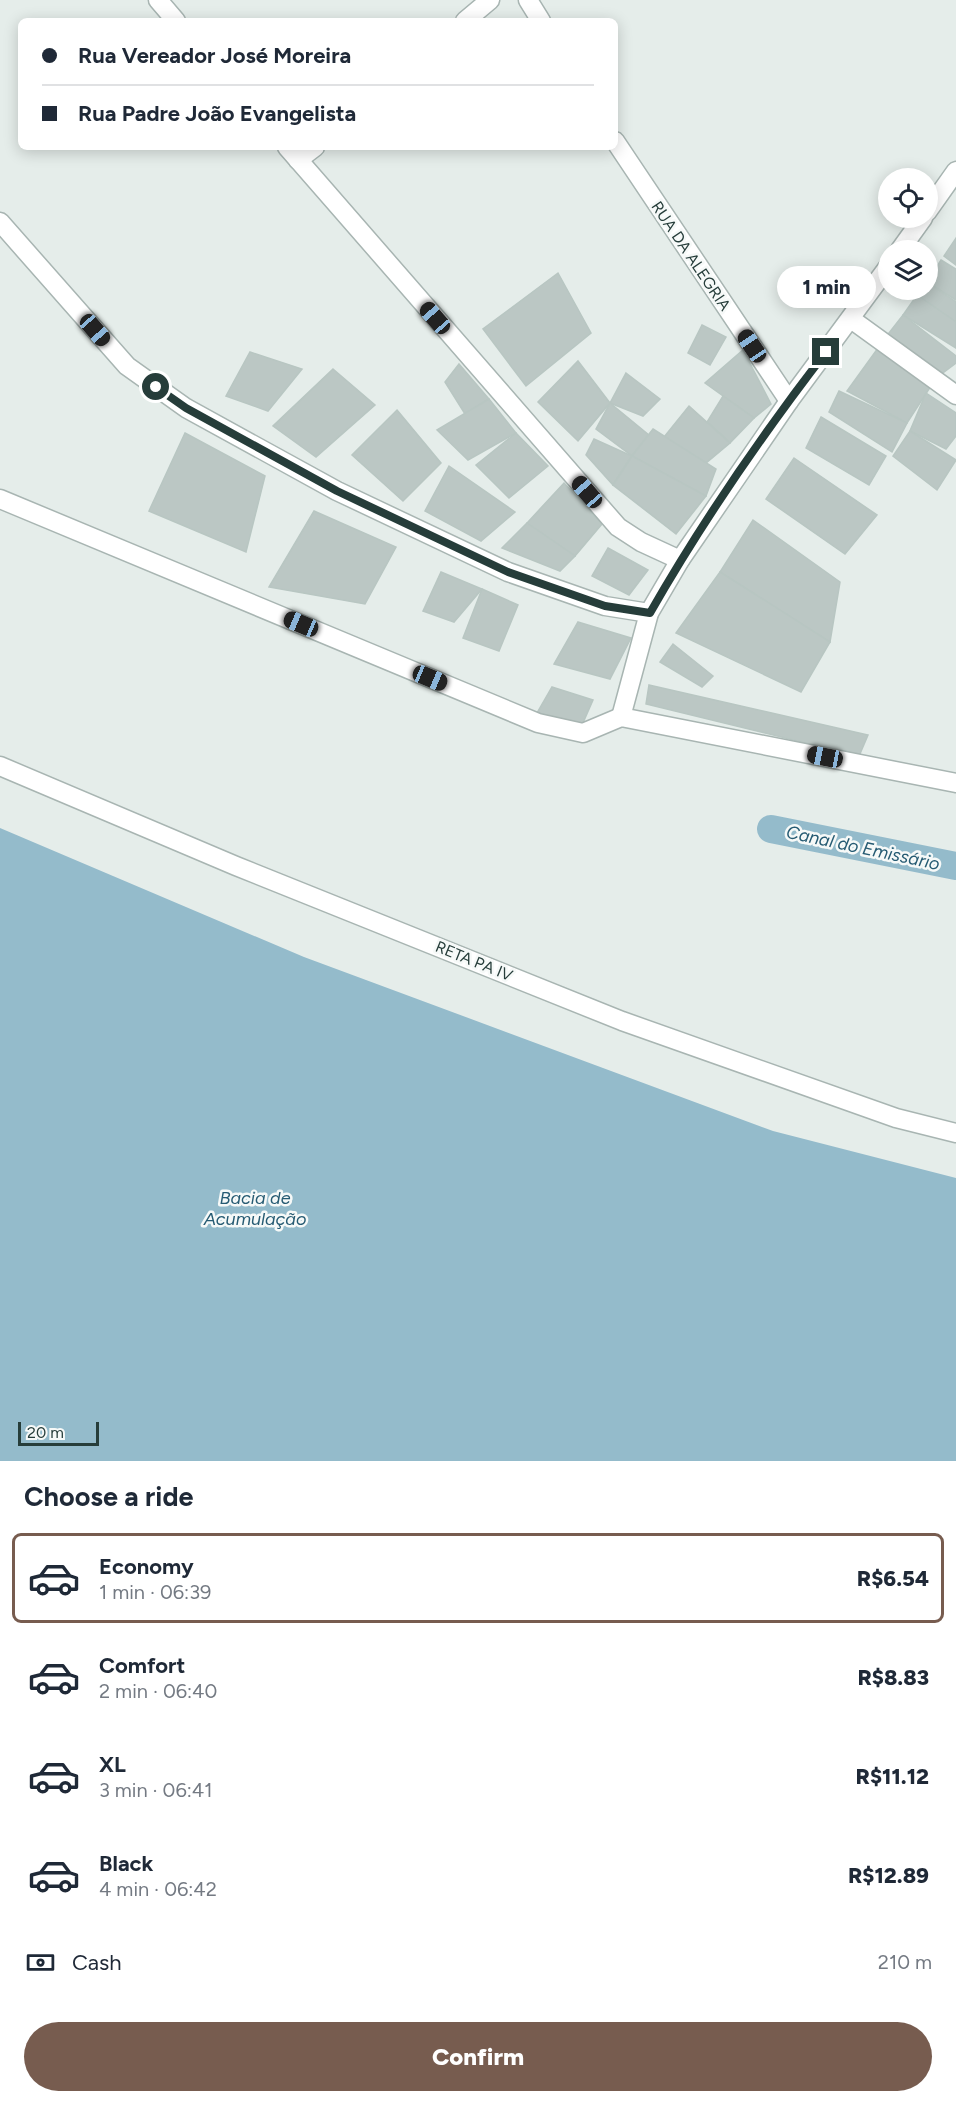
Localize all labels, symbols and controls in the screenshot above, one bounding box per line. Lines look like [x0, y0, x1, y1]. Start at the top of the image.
text: Rua Vereador José Moreira [78, 42, 351, 69]
text: Rua Padre João Evangelista [78, 100, 356, 127]
map controls [878, 168, 938, 300]
button: locate [878, 168, 938, 228]
street label: RUA DA ALEGRIA [647, 198, 735, 314]
button: layers [878, 240, 938, 300]
callout: 1 min [776, 265, 876, 307]
text: 1 min [803, 275, 850, 299]
car [416, 299, 454, 337]
car [76, 311, 114, 349]
car [734, 326, 770, 366]
route end [812, 338, 839, 365]
route start [142, 373, 169, 400]
car [568, 473, 606, 511]
car [281, 609, 321, 639]
car [410, 663, 450, 693]
car [806, 745, 844, 769]
water label: Canal do Emissário [784, 821, 942, 875]
street label: RETA PA IV [433, 937, 515, 985]
water label: Bacia de Acumulação [203, 1187, 306, 1230]
scale bar [18, 1419, 99, 1446]
text: 20 m [27, 1423, 64, 1442]
text: Choose a ride [24, 1480, 193, 1513]
icon: car [27, 1551, 81, 1605]
text: Economy [99, 1553, 194, 1580]
text: R$6.54 [857, 1565, 929, 1592]
text: 1 min · 06:39 [99, 1580, 211, 1604]
icon: car [27, 1650, 81, 1704]
text: Comfort [99, 1652, 185, 1679]
text: R$8.83 [857, 1664, 929, 1691]
text: 2 min · 06:40 [99, 1679, 217, 1703]
icon: car [27, 1749, 81, 1803]
text: XL [99, 1751, 126, 1778]
text: R$11.12 [856, 1763, 929, 1790]
text: 3 min · 06:41 [99, 1778, 212, 1802]
icon: car [27, 1848, 81, 1902]
text: Black [99, 1850, 153, 1877]
text: R$12.89 [848, 1862, 929, 1889]
text: 4 min · 06:42 [99, 1877, 217, 1901]
icon: cash [24, 1946, 57, 1979]
text: Cash [72, 1949, 122, 1976]
text: 210 m [878, 1950, 932, 1974]
button: Confirm [24, 2022, 932, 2091]

